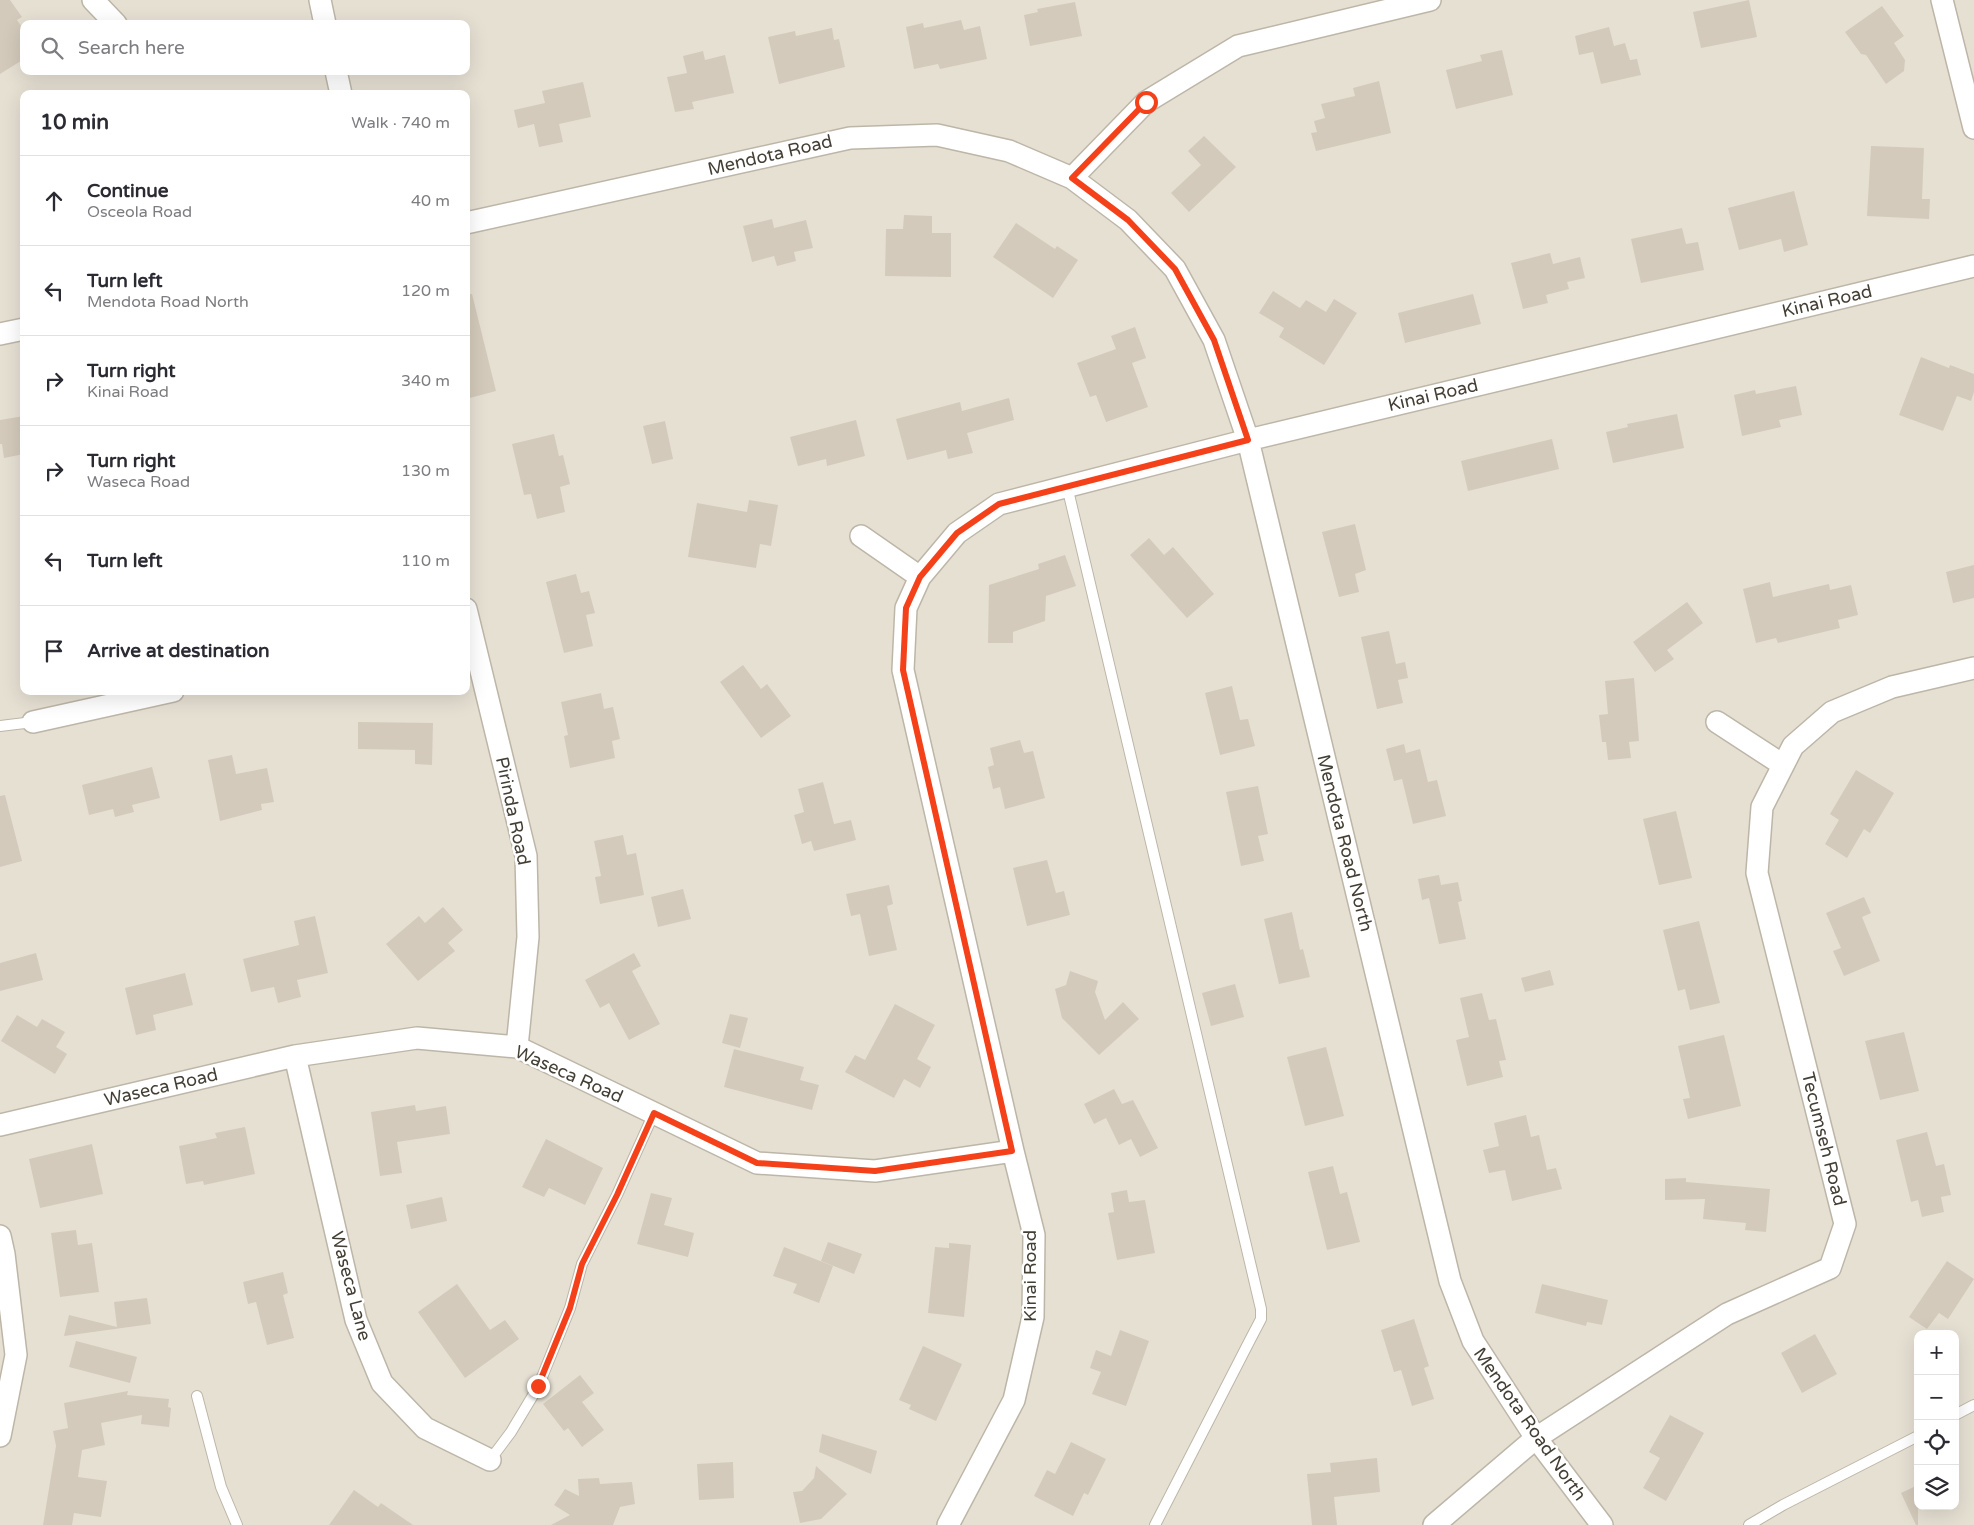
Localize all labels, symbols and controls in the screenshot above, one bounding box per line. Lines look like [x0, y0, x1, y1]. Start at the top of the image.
search box [20, 20, 470, 75]
icon: search [38, 34, 66, 62]
text: Search here [78, 37, 185, 59]
route start [1135, 91, 1158, 114]
text: 10 min [40, 110, 109, 135]
text: Walk · 740 m [351, 113, 450, 133]
street label: Mendota Road [705, 130, 835, 180]
text: Continue [87, 180, 169, 202]
icon: ahead [40, 187, 68, 215]
text: 40 m [411, 191, 450, 211]
text: Osceola Road [87, 202, 192, 222]
text: Turn left [87, 270, 163, 292]
icon: left [40, 277, 68, 305]
street label: Kinai Road [1780, 280, 1874, 322]
text: 120 m [401, 281, 450, 301]
text: Mendota Road North [87, 292, 249, 312]
text: Turn right [87, 360, 175, 382]
icon: right [40, 367, 68, 395]
text: 340 m [401, 371, 450, 391]
street label: Kinai Road [1386, 374, 1480, 416]
text: Kinai Road [87, 382, 169, 402]
text: Turn right [87, 450, 175, 472]
icon: right [40, 457, 68, 485]
text: 130 m [401, 461, 450, 481]
text: Waseca Road [87, 472, 190, 492]
icon: left [40, 547, 68, 575]
text: Turn left [87, 550, 163, 572]
text: 110 m [401, 551, 450, 571]
icon: arrive [40, 637, 68, 665]
text: Arrive at destination [87, 640, 270, 662]
street label: Mendota Road North [1312, 752, 1378, 934]
street label: Pirinda Road [491, 755, 535, 867]
street label: Waseca Road [512, 1040, 626, 1108]
street label: Waseca Road [102, 1063, 220, 1111]
street label: Tecumseh Road [1797, 1070, 1851, 1208]
street label: Waseca Lane [326, 1229, 376, 1343]
street label: Kinai Road [1019, 1230, 1041, 1322]
map controls [1914, 1330, 1959, 1510]
button: + [1914, 1330, 1959, 1375]
street label: Mendota Road North [1469, 1343, 1591, 1505]
route end [527, 1375, 550, 1398]
button: − [1914, 1375, 1959, 1420]
button: locate [1914, 1420, 1959, 1465]
button: layers [1914, 1465, 1959, 1510]

